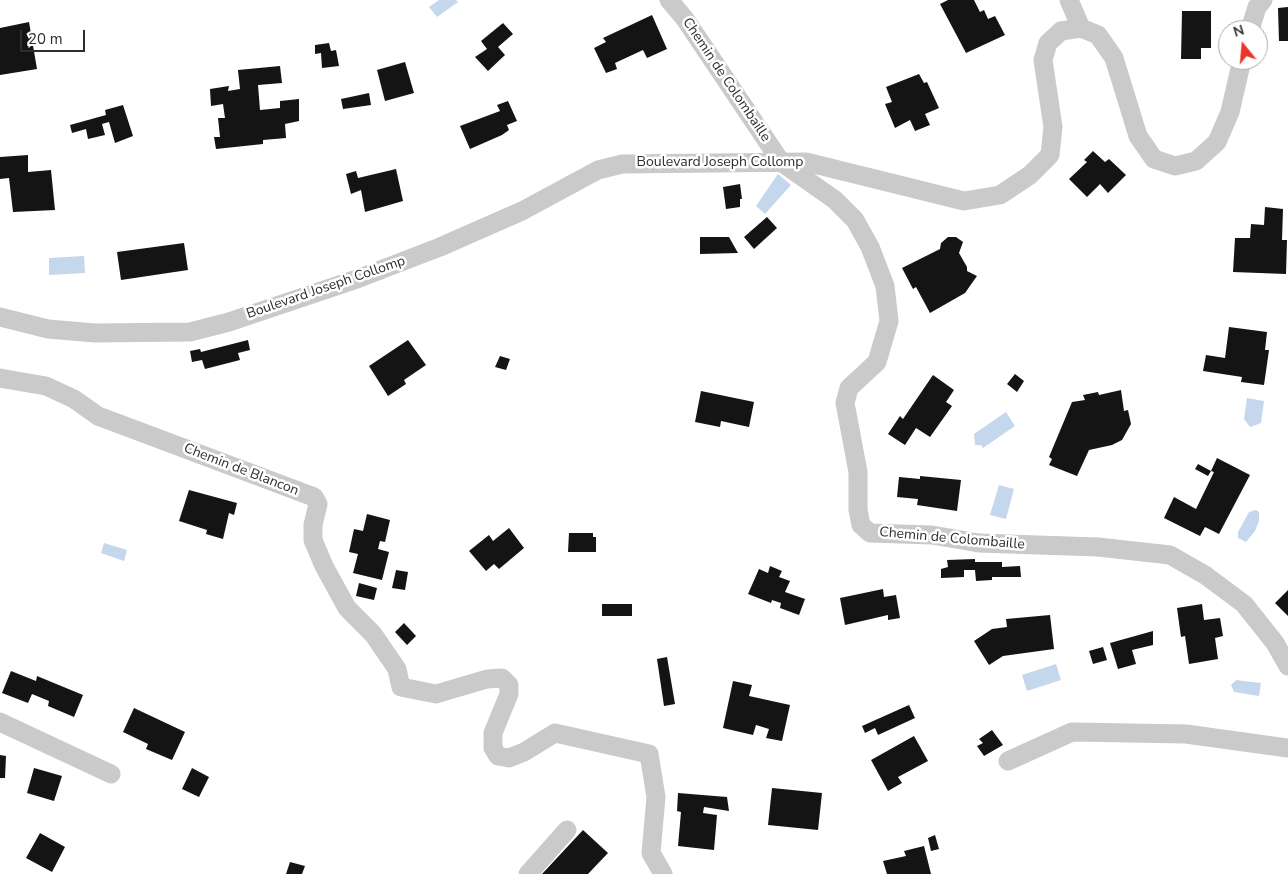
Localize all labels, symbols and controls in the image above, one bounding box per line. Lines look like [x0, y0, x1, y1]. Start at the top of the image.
street label: Chemin de Colombaille [678, 15, 774, 145]
scale bar [22, 20, 88, 52]
north arrow [1218, 20, 1268, 70]
text: N [1231, 21, 1247, 42]
text: 20 m [28, 29, 63, 49]
street label: Boulevard Joseph Collomp [637, 155, 803, 171]
street label: Boulevard Joseph Collomp [244, 253, 408, 323]
street label: Chemin de Blancon [181, 440, 301, 500]
street label: Chemin de Colombaille [879, 524, 1025, 554]

